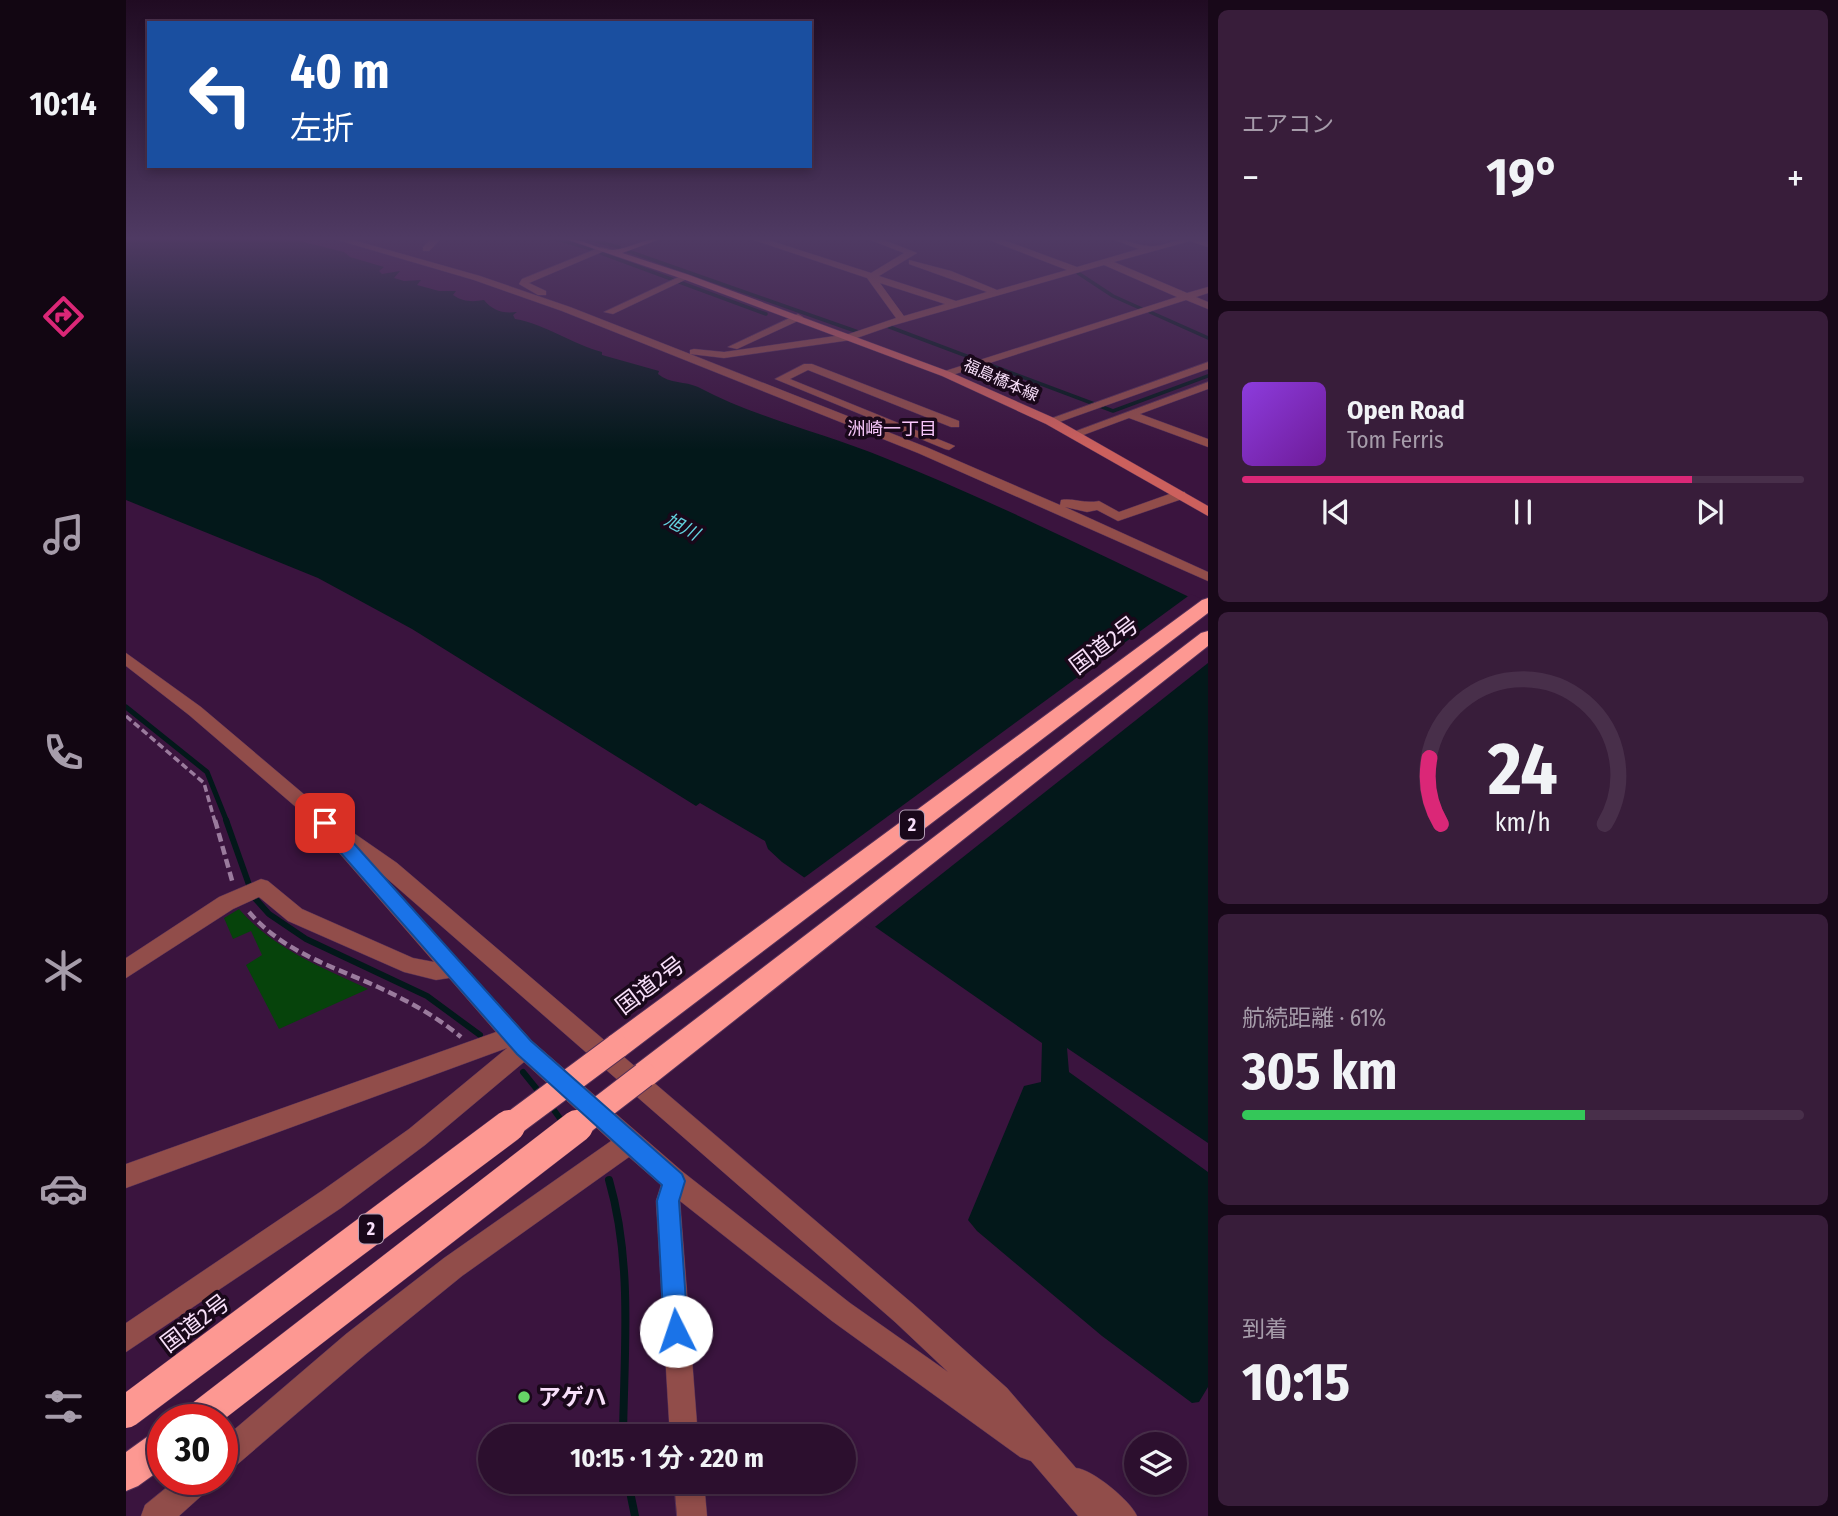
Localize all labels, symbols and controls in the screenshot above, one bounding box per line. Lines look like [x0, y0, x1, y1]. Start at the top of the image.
text: 40 m [290, 42, 390, 101]
icon: left [175, 49, 266, 140]
text: 10:14 [29, 85, 97, 123]
text: 左折 [290, 109, 354, 147]
text: エアコン [1242, 110, 1334, 138]
text: 19° [1486, 146, 1560, 209]
text: − [1242, 155, 1259, 201]
text: + [1787, 155, 1804, 201]
icon: directions [39, 292, 88, 341]
street label: 福島橋本線 [961, 355, 1041, 405]
text: Open Road [1347, 395, 1465, 426]
district label: 洲崎一丁目 [847, 418, 937, 440]
text: Tom Ferris [1347, 426, 1444, 454]
icon: previous [1317, 493, 1355, 531]
icon: pause [1504, 493, 1542, 531]
icon: next [1691, 493, 1729, 531]
water label: 旭川 [661, 509, 705, 546]
icon: music [39, 510, 88, 559]
street label: 国道2号 [1064, 610, 1144, 680]
text: 24 [1487, 726, 1558, 813]
icon: phone [39, 728, 88, 777]
pin [295, 793, 355, 853]
icon: arrive [306, 804, 344, 842]
text: km/h [1495, 808, 1551, 838]
road number: 2 [900, 810, 924, 840]
icon: climate [39, 946, 88, 995]
street label: 国道2号 [610, 950, 690, 1020]
text: 航続距離 · 61% [1242, 1004, 1386, 1032]
text: 305 km [1242, 1040, 1397, 1103]
icon: car [39, 1164, 88, 1213]
road number: 2 [359, 1214, 383, 1244]
street label: 国道2号 [155, 1288, 235, 1358]
position arrow [639, 1294, 713, 1368]
text: 到着 [1242, 1315, 1288, 1343]
text: 10:15 [1242, 1351, 1350, 1414]
icon: filters [39, 1382, 88, 1431]
place label: アゲハ [538, 1383, 607, 1411]
marker: アゲハ [516, 1389, 532, 1405]
speed limit sign: 30 [147, 1404, 238, 1495]
map controls [1124, 1432, 1187, 1495]
button: layers [1124, 1432, 1187, 1495]
text: 10:15 · 1 分 · 220 m [570, 1443, 764, 1474]

